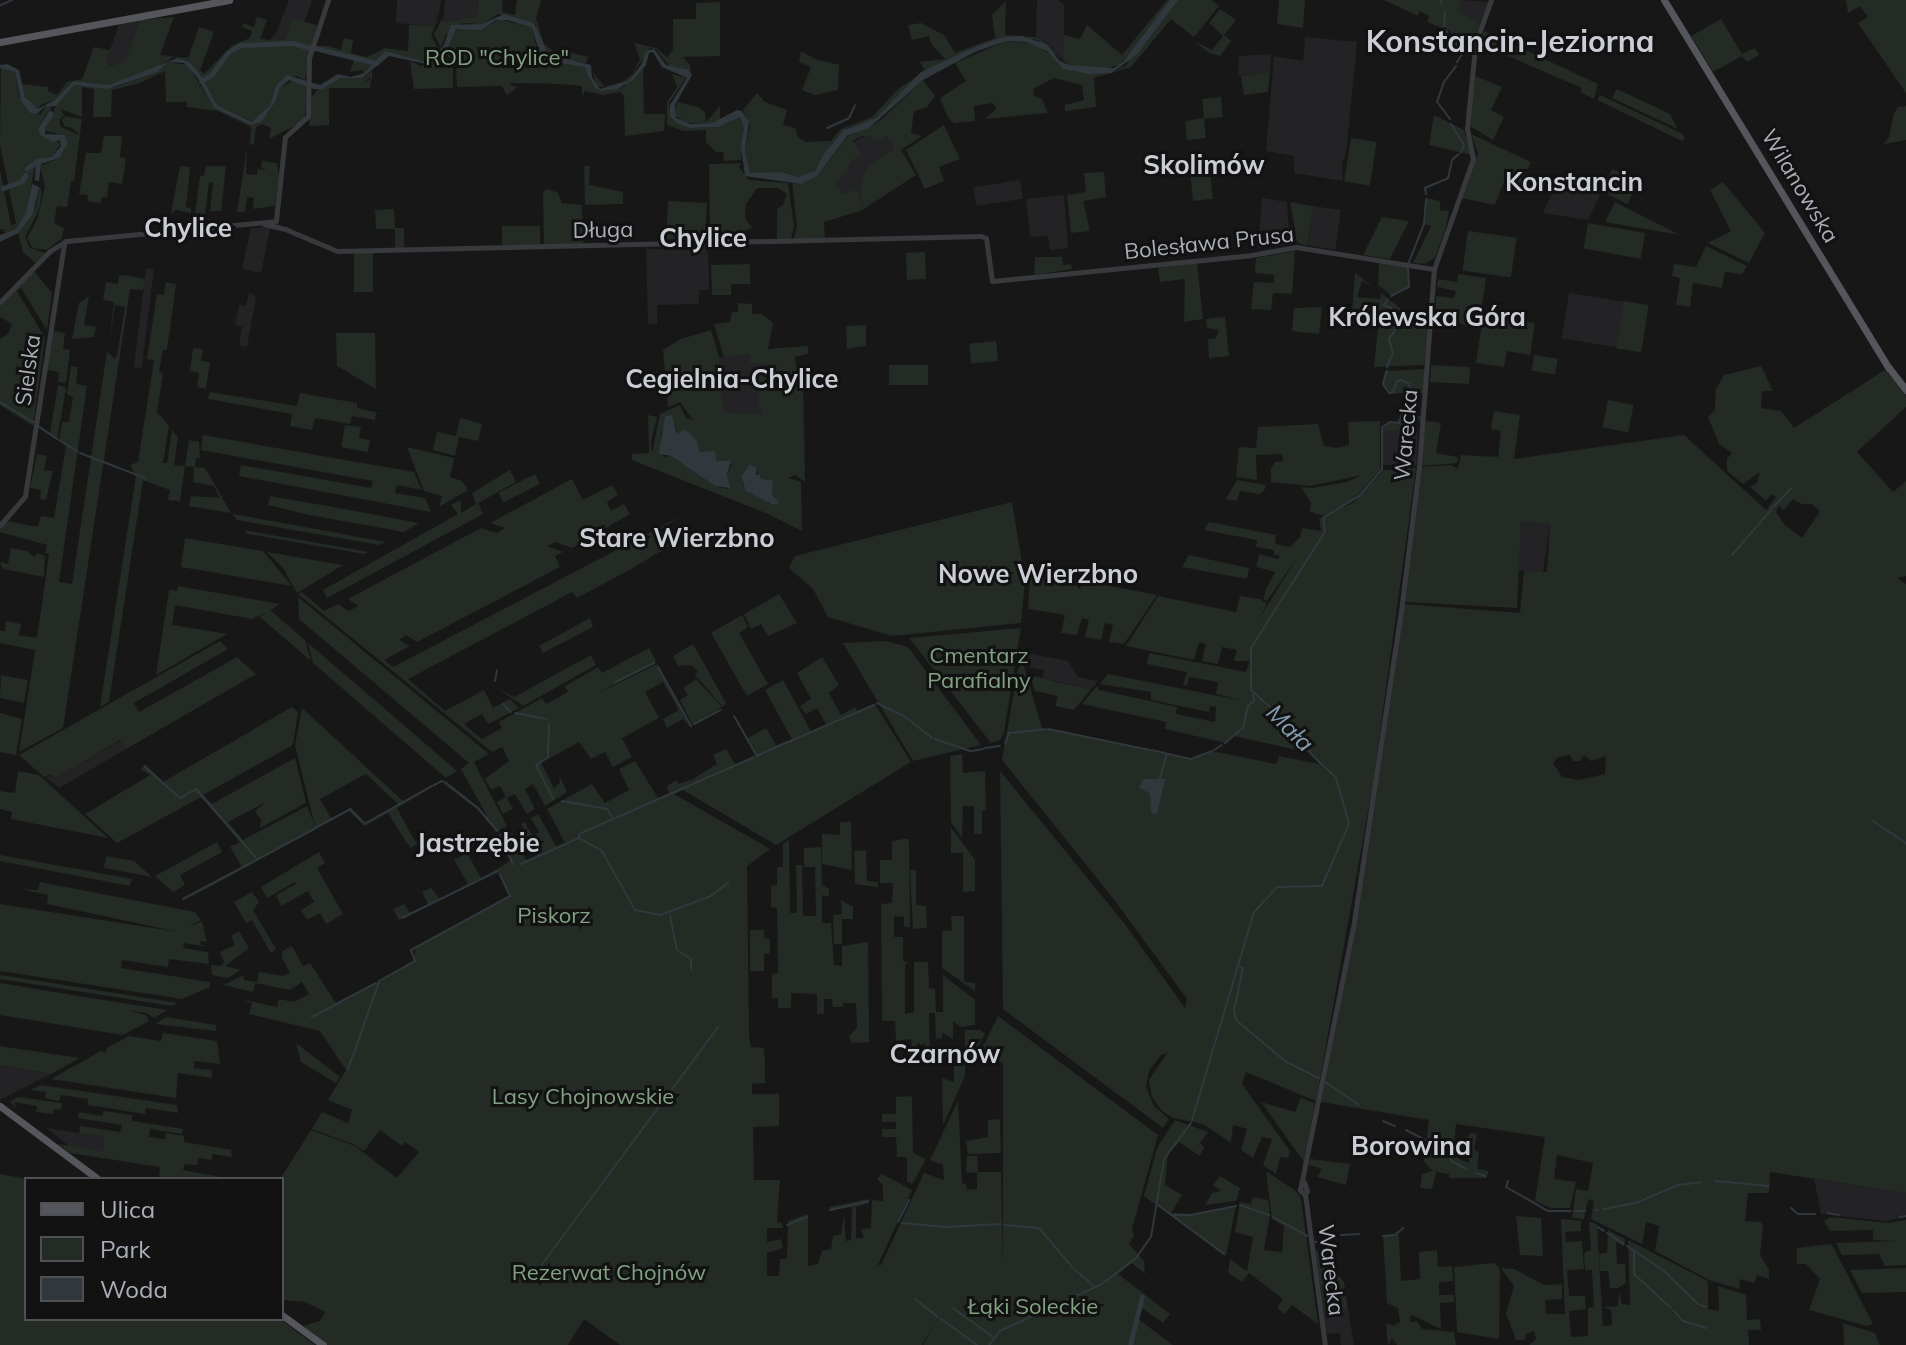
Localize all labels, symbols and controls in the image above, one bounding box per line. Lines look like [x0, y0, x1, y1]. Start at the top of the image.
district label: Konstancin-Jeziorna [1366, 23, 1654, 59]
park label: ROD "Chylice" [425, 45, 569, 71]
street label: Wilanowska [1756, 124, 1844, 248]
district label: Skolimów [1143, 149, 1265, 181]
district label: Konstancin [1505, 166, 1643, 198]
district label: Chylice [144, 212, 232, 244]
street label: Długa [572, 216, 634, 244]
street label: Bolesława Prusa [1123, 221, 1295, 265]
district label: Chylice [659, 222, 747, 254]
district label: Królewska Góra [1328, 301, 1526, 333]
street label: Sielska [10, 333, 46, 407]
district label: Cegielnia-Chylice [625, 363, 839, 395]
street label: Warecka [1389, 388, 1423, 482]
district label: Stare Wierzbno [579, 522, 775, 554]
district label: Nowe Wierzbno [938, 558, 1138, 590]
park label: Cmentarz Parafialny [927, 642, 1031, 694]
water label: Mała [1260, 698, 1320, 758]
district label: Jastrzębie [416, 827, 540, 859]
park label: Piskorz [517, 903, 591, 929]
district label: Czarnów [890, 1038, 1000, 1070]
park label: Lasy Chojnowskie [492, 1084, 674, 1110]
district label: Borowina [1351, 1130, 1471, 1162]
legend [24, 1177, 284, 1321]
text: Ulica [100, 1194, 155, 1224]
street label: Warecka [1312, 1223, 1350, 1317]
text: Park [100, 1234, 151, 1264]
park label: Rezerwat Chojnów [512, 1260, 706, 1286]
text: Woda [100, 1274, 168, 1304]
park label: Łąki Soleckie [968, 1294, 1098, 1320]

